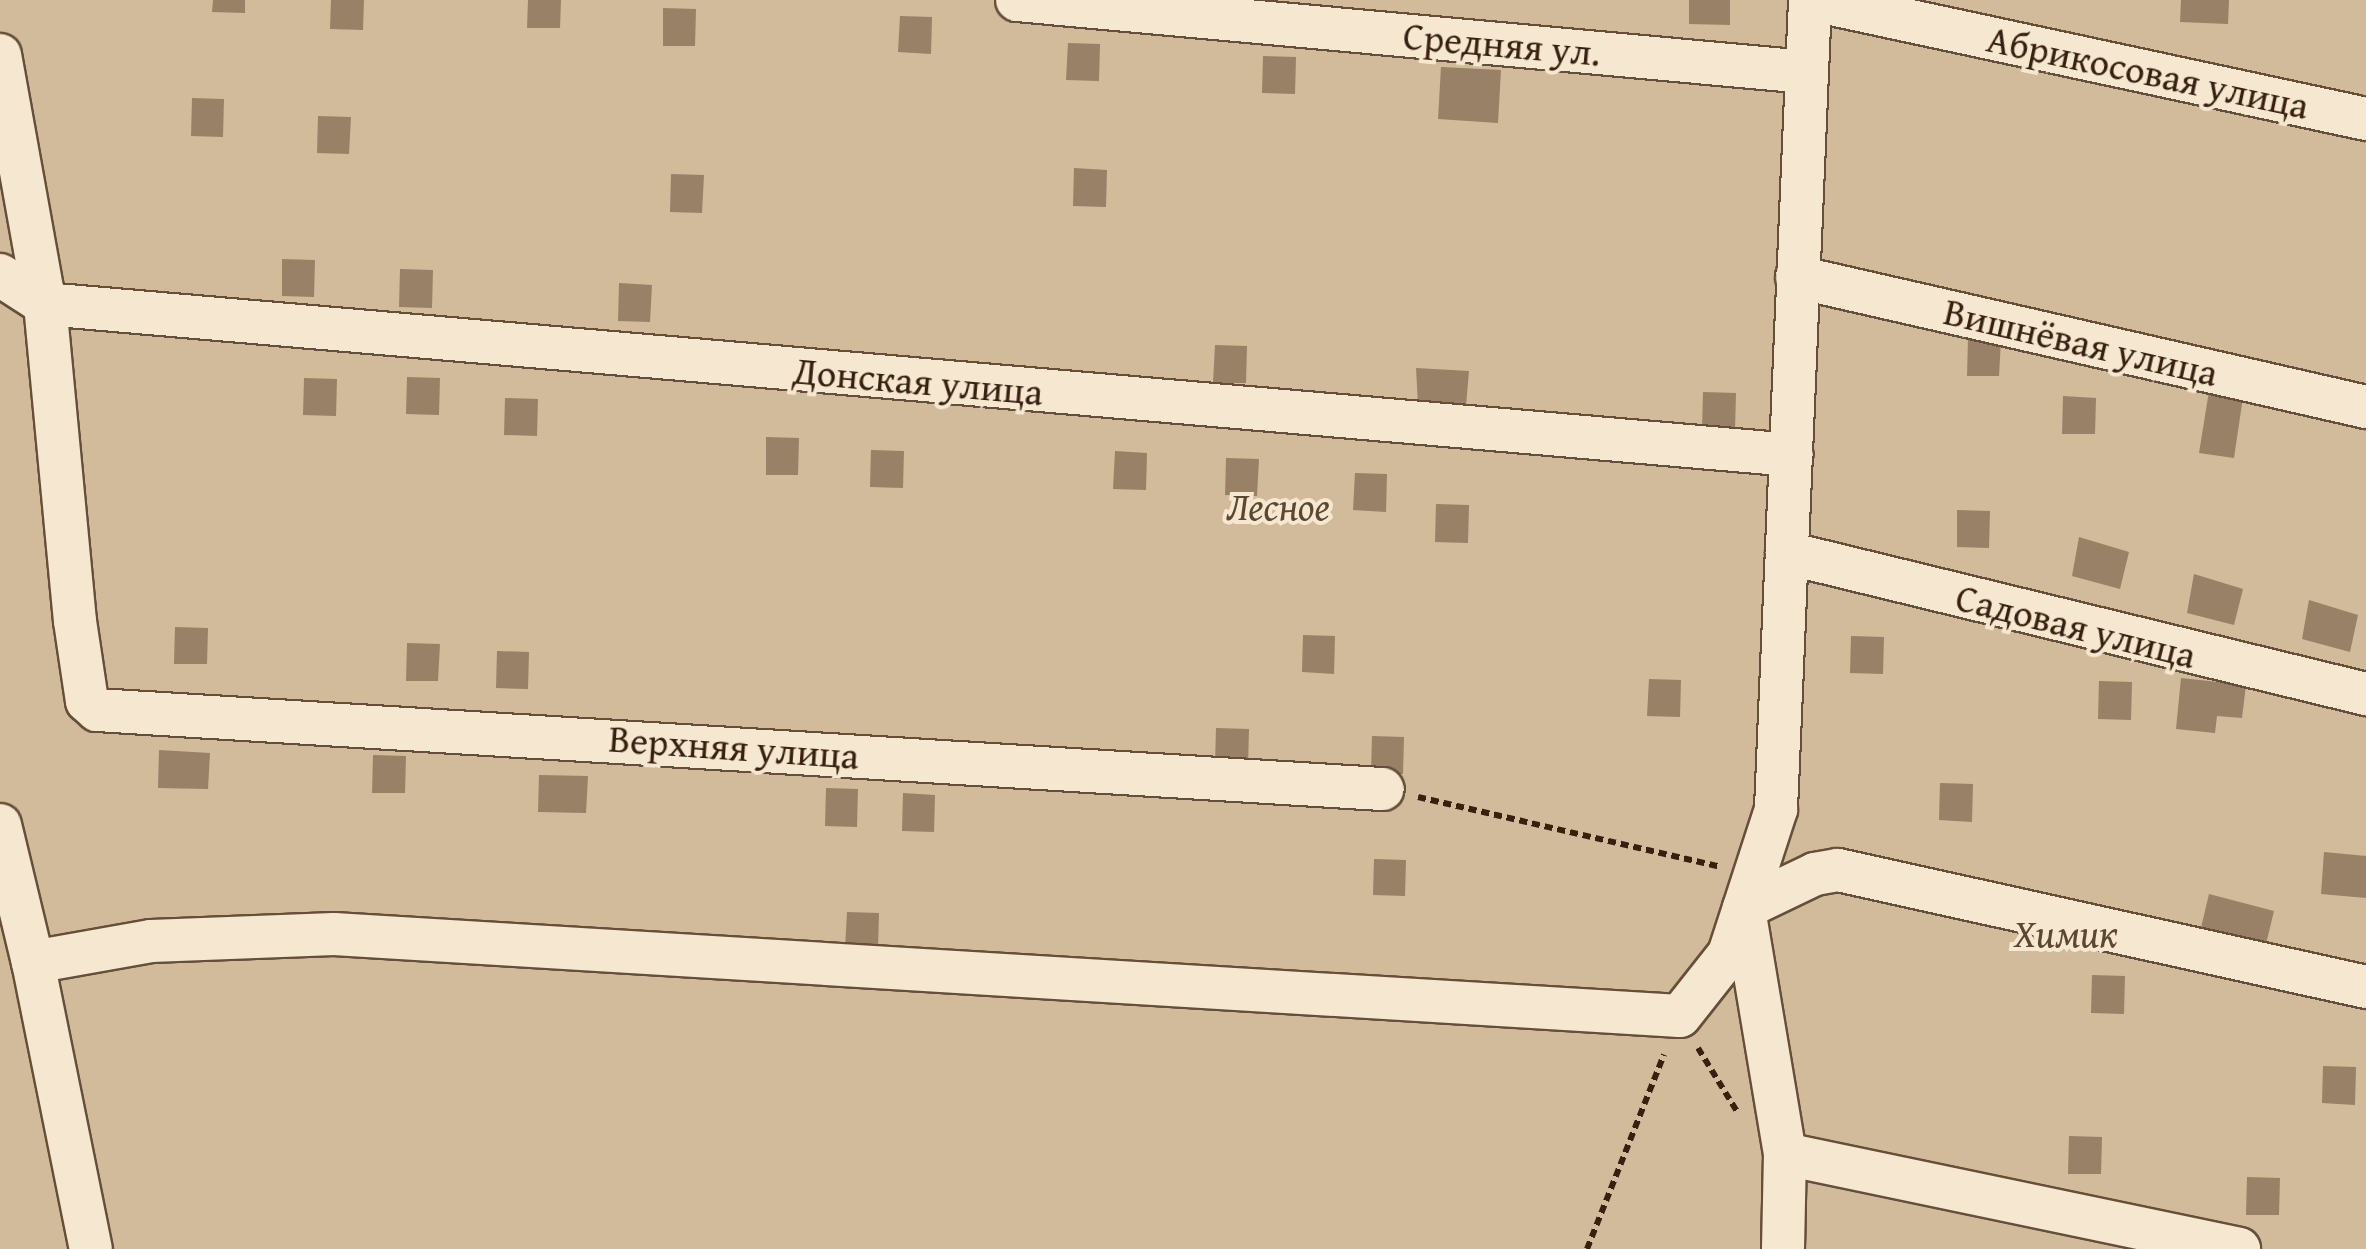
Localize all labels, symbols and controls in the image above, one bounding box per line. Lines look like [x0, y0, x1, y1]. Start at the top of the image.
street label: Средняя ул. [1401, 13, 1603, 75]
street label: Абрикосовая улица [1983, 16, 2313, 128]
street label: Вишнёвая улица [1940, 288, 2222, 396]
street label: Донская улица [791, 347, 1045, 415]
park label: Лесное [1226, 484, 1330, 530]
street label: Садовая улица [1951, 574, 2201, 678]
street label: Верхняя улица [607, 716, 861, 778]
park label: Химик [2014, 911, 2118, 957]

